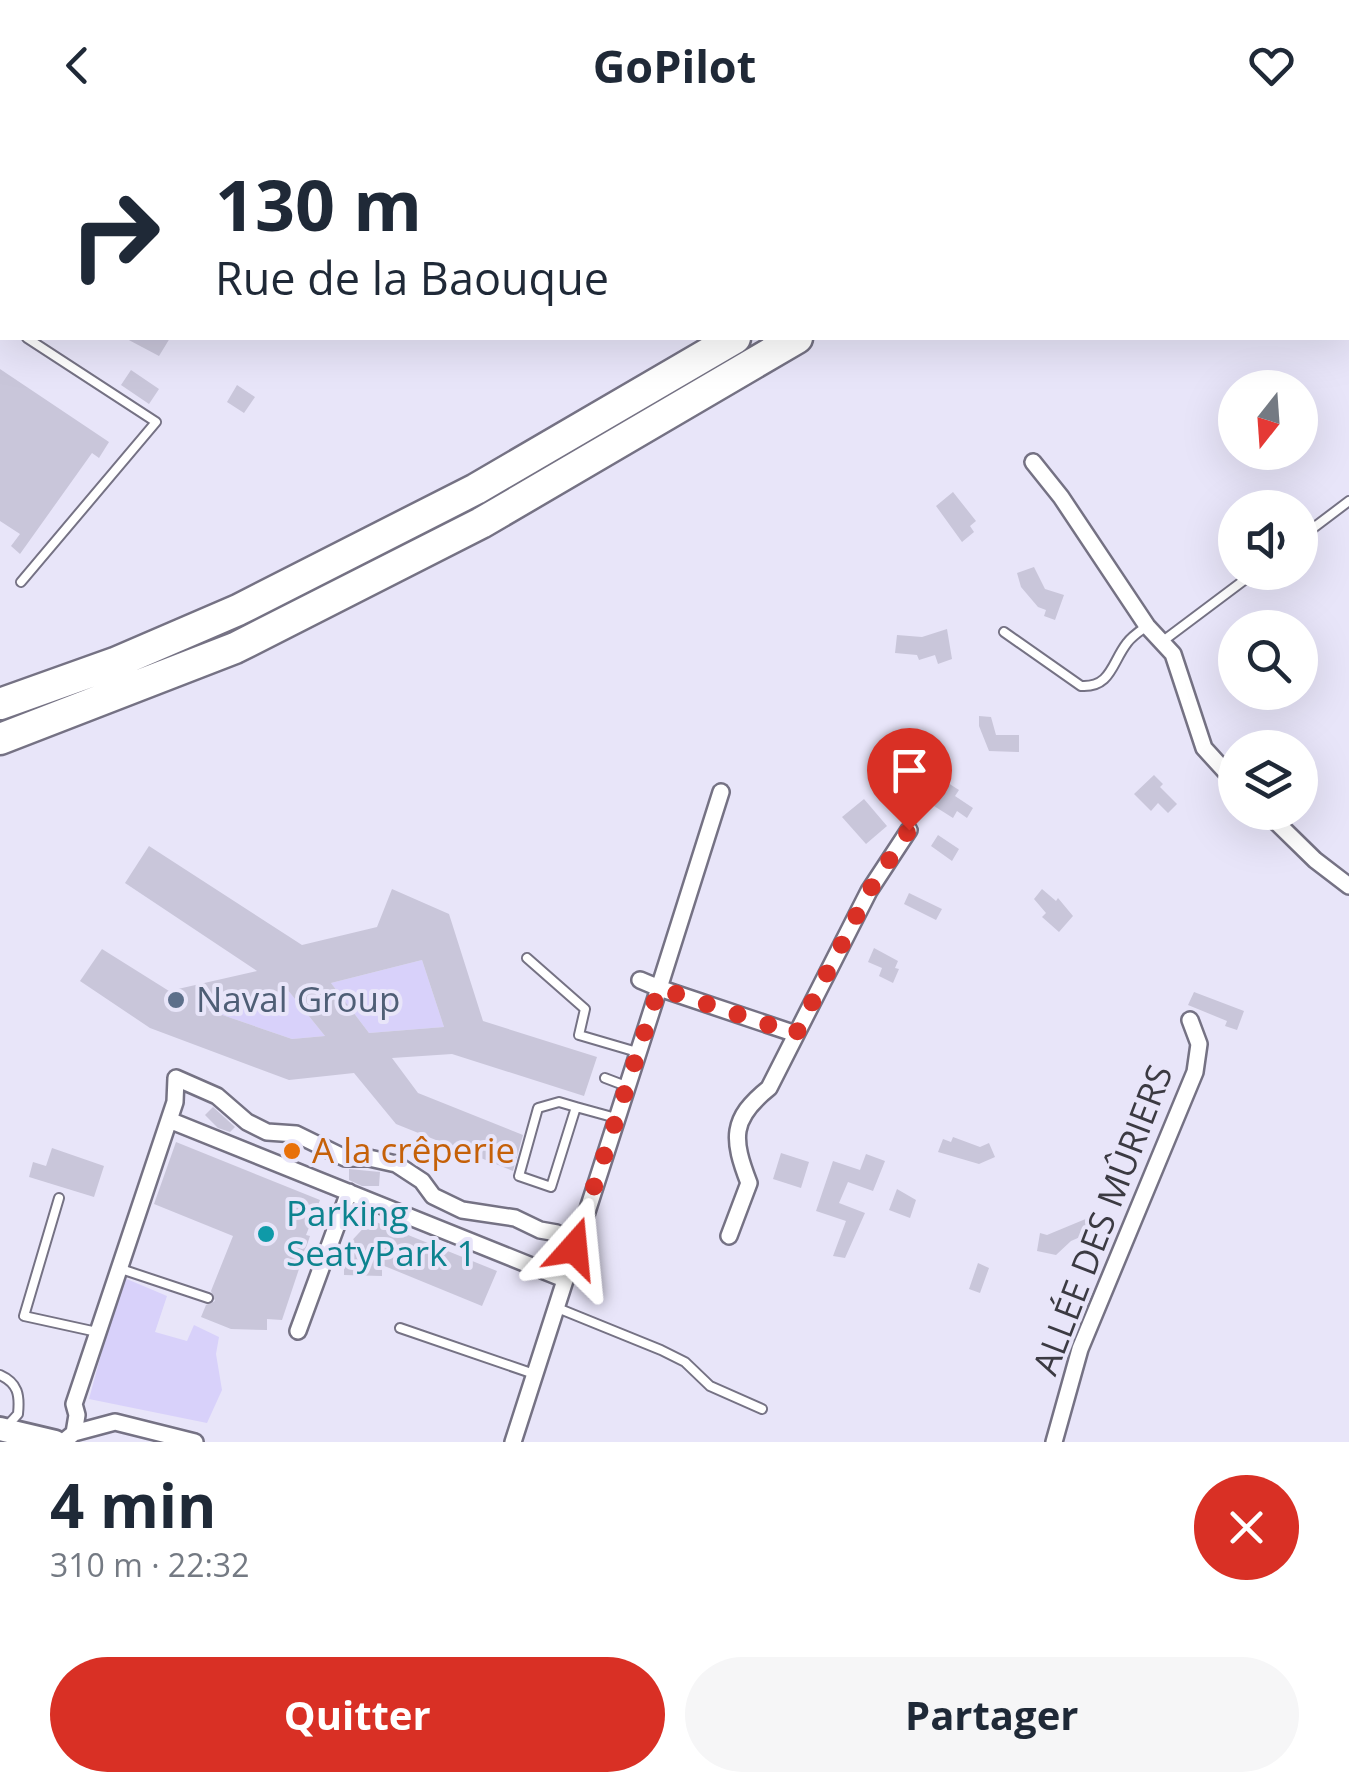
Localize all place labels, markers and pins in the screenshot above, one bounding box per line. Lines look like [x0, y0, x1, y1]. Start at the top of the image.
pin [867, 728, 952, 831]
place label: Naval Group [196, 975, 400, 1022]
marker: Naval Group [165, 989, 187, 1011]
place label: A la crêperie [312, 1126, 515, 1173]
marker: A la crêperie [281, 1140, 303, 1162]
place label: Parking SeatyPark 1 [286, 1189, 477, 1276]
marker: Parking SeatyPark 1 [255, 1223, 277, 1245]

